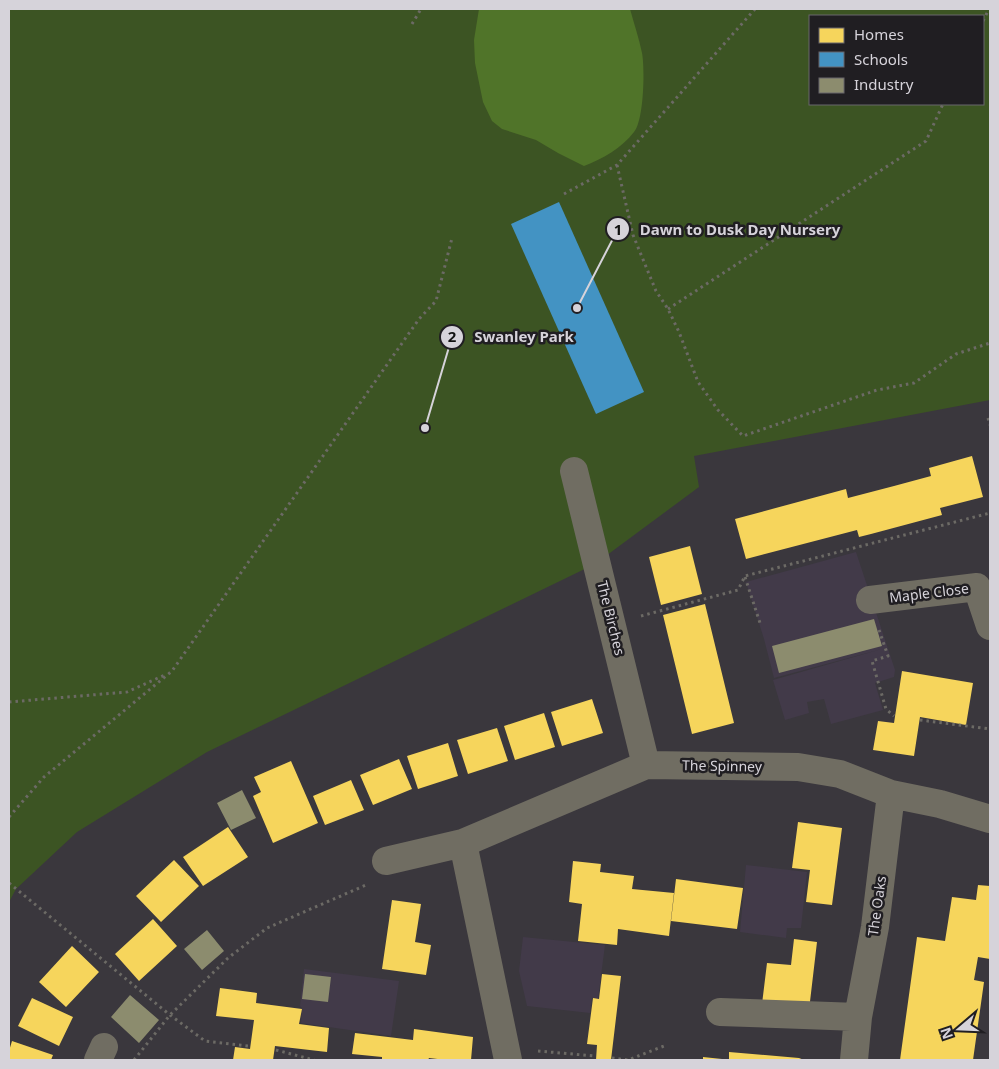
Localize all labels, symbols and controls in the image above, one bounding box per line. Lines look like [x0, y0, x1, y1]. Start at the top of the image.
legend [809, 15, 984, 105]
text: Homes [854, 24, 904, 44]
text: Schools [854, 49, 908, 69]
text: Industry [854, 74, 914, 94]
callout: Dawn to Dusk Day Nursery [605, 214, 851, 244]
text: 1 [614, 219, 622, 239]
text: Dawn to Dusk Day Nursery [640, 219, 841, 239]
callout: Swanley Park [439, 322, 584, 352]
text: 2 [448, 326, 457, 346]
text: Swanley Park [474, 326, 575, 346]
street label: Maple Close [888, 578, 970, 607]
street label: The Birches [593, 579, 630, 657]
street label: The Spinney [682, 755, 763, 776]
street label: The Oaks [863, 874, 890, 937]
north arrow [934, 1004, 984, 1054]
text: N [935, 1025, 957, 1042]

